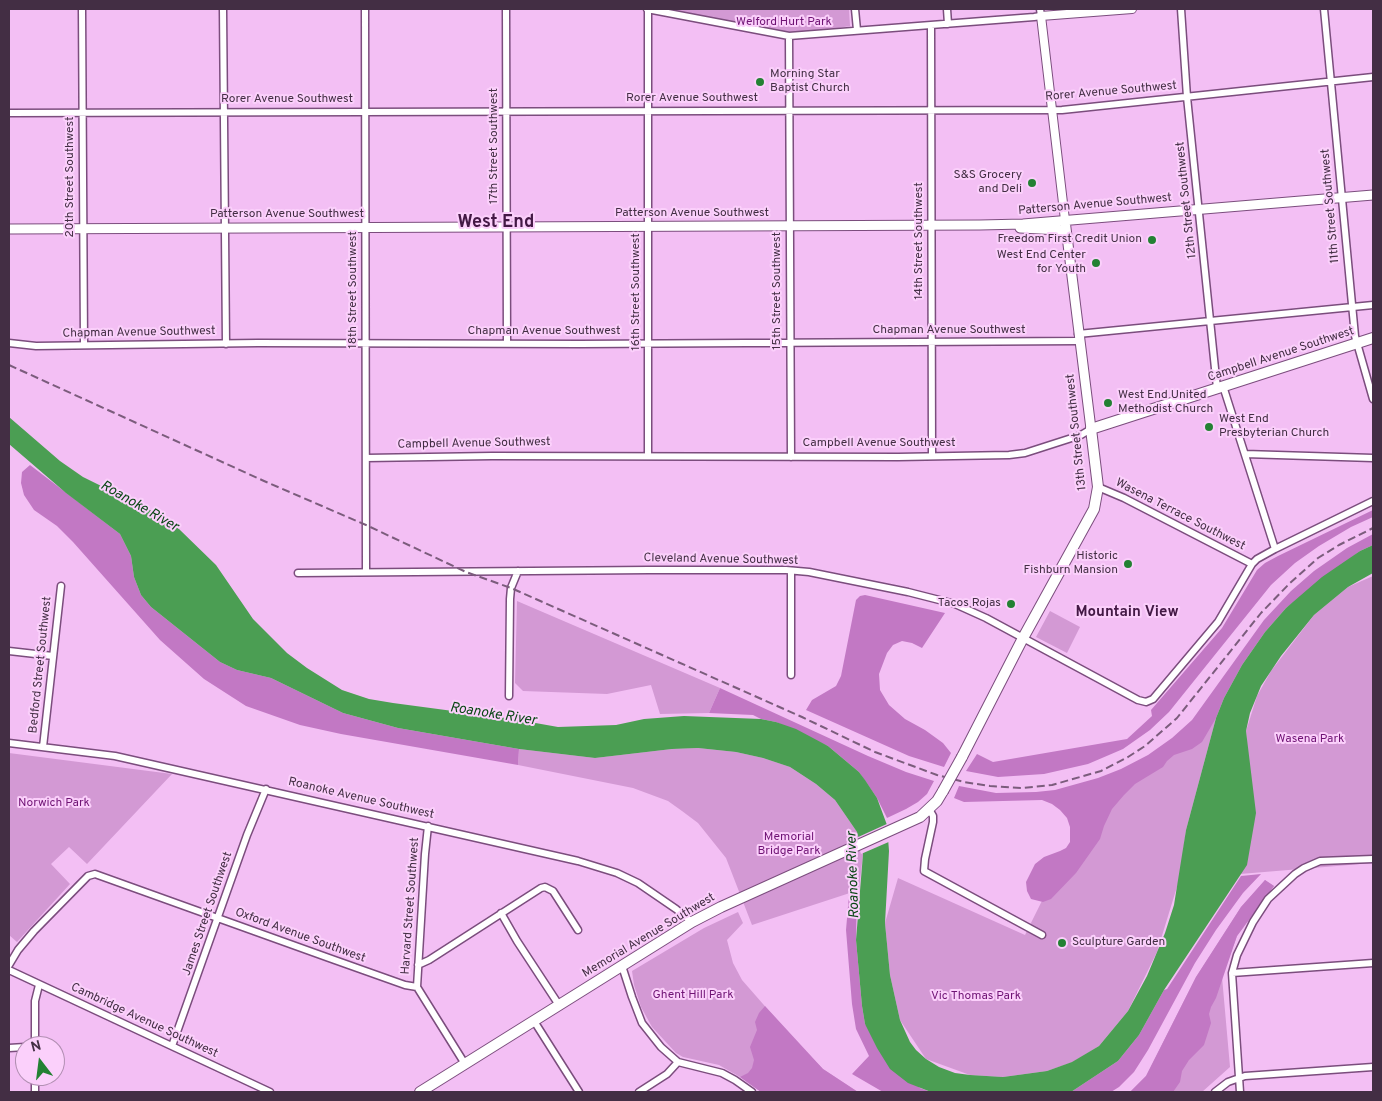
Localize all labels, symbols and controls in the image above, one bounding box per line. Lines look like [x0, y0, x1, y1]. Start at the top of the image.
park label: Welford Hurt Park [736, 16, 832, 30]
place label: Morning Star Baptist Church [770, 68, 850, 96]
marker: Morning Star Baptist Church [754, 76, 766, 88]
street label: Rorer Avenue Southwest [1045, 79, 1177, 105]
street label: 17th Street Southwest [488, 88, 502, 204]
street label: Rorer Avenue Southwest [626, 92, 758, 106]
street label: Rorer Avenue Southwest [221, 93, 353, 107]
street label: 20th Street Southwest [64, 117, 78, 237]
street label: 12th Street Southwest [1174, 141, 1200, 259]
street label: 11th Street Southwest [1319, 148, 1343, 264]
place label: S&S Grocery and Deli [954, 169, 1022, 197]
marker: S&S Grocery and Deli [1026, 177, 1038, 189]
street label: 14th Street Southwest [913, 182, 927, 300]
street label: Patterson Avenue Southwest [1018, 191, 1172, 219]
street label: Patterson Avenue Southwest [615, 207, 769, 221]
street label: Patterson Avenue Southwest [210, 208, 364, 222]
district label: West End [458, 212, 534, 234]
street label: 18th Street Southwest [347, 231, 361, 349]
street label: 15th Street Southwest [771, 232, 785, 350]
street label: 16th Street Southwest [630, 233, 644, 351]
place label: Freedom First Credit Union [997, 233, 1142, 247]
marker: Freedom First Credit Union [1146, 234, 1158, 246]
place label: West End Center for Youth [997, 249, 1086, 277]
marker: West End Center for Youth [1090, 257, 1102, 269]
street label: Chapman Avenue Southwest [62, 324, 216, 342]
street label: Chapman Avenue Southwest [872, 324, 1026, 338]
street label: Chapman Avenue Southwest [467, 325, 621, 339]
street label: Campbell Avenue Southwest [1206, 325, 1356, 385]
street label: 13th Street Southwest [1064, 373, 1090, 491]
place label: West End United Methodist Church [1118, 389, 1213, 417]
marker: West End United Methodist Church [1102, 397, 1114, 409]
place label: West End Presbyterian Church [1219, 413, 1329, 441]
marker: West End Presbyterian Church [1203, 421, 1215, 433]
street label: Campbell Avenue Southwest [397, 435, 551, 453]
street label: Campbell Avenue Southwest [803, 437, 955, 451]
street label: Wasena Terrace Southwest [1113, 476, 1247, 554]
water label: Roanoke River [97, 478, 181, 536]
place label: Historic Fishburn Mansion [1023, 550, 1118, 578]
street label: Cleveland Avenue Southwest [643, 551, 799, 569]
marker: Historic Fishburn Mansion [1122, 558, 1134, 570]
street label: Bedford Street Southwest [27, 596, 55, 734]
place label: Tacos Rojas [938, 597, 1001, 611]
marker: Tacos Rojas [1005, 598, 1017, 610]
district label: Mountain View [1075, 604, 1179, 622]
water label: Roanoke River [449, 700, 537, 730]
park label: Wasena Park [1276, 733, 1344, 747]
street label: Roanoke Avenue Southwest [287, 775, 435, 823]
park label: Norwich Park [18, 797, 90, 811]
park label: Memorial Bridge Park [757, 831, 821, 859]
water label: Roanoke River [844, 831, 864, 919]
street label: Harvard Street Southwest [399, 837, 423, 975]
street label: James Street Southwest [180, 850, 236, 978]
street label: Memorial Avenue Southwest [580, 891, 718, 981]
street label: Oxford Avenue Southwest [233, 906, 367, 966]
place label: Sculpture Garden [1072, 936, 1165, 950]
marker: Sculpture Garden [1056, 937, 1068, 949]
street label: Cambridge Avenue Southwest [68, 981, 220, 1061]
park label: Ghent Hill Park [652, 989, 734, 1003]
park label: Vic Thomas Park [931, 990, 1021, 1004]
north arrow [15, 1036, 65, 1086]
text: N [29, 1037, 43, 1057]

